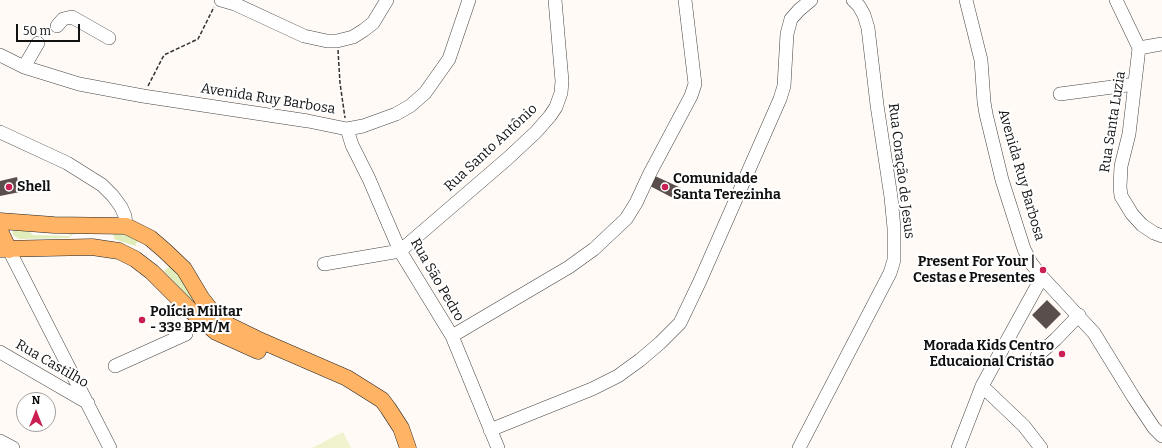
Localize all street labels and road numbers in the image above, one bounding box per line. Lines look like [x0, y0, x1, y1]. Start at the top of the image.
street label: Rua Santa Luzia [1097, 70, 1129, 174]
street label: Avenida Ruy Barbosa [200, 80, 336, 118]
street label: Rua Santo Antônio [441, 101, 541, 195]
street label: Rua Coração de Jesus [884, 102, 918, 240]
street label: Avenida Ruy Barbosa [994, 107, 1048, 243]
street label: Rua São Pedro [407, 236, 467, 324]
street label: Rua Castilho [13, 336, 91, 392]

